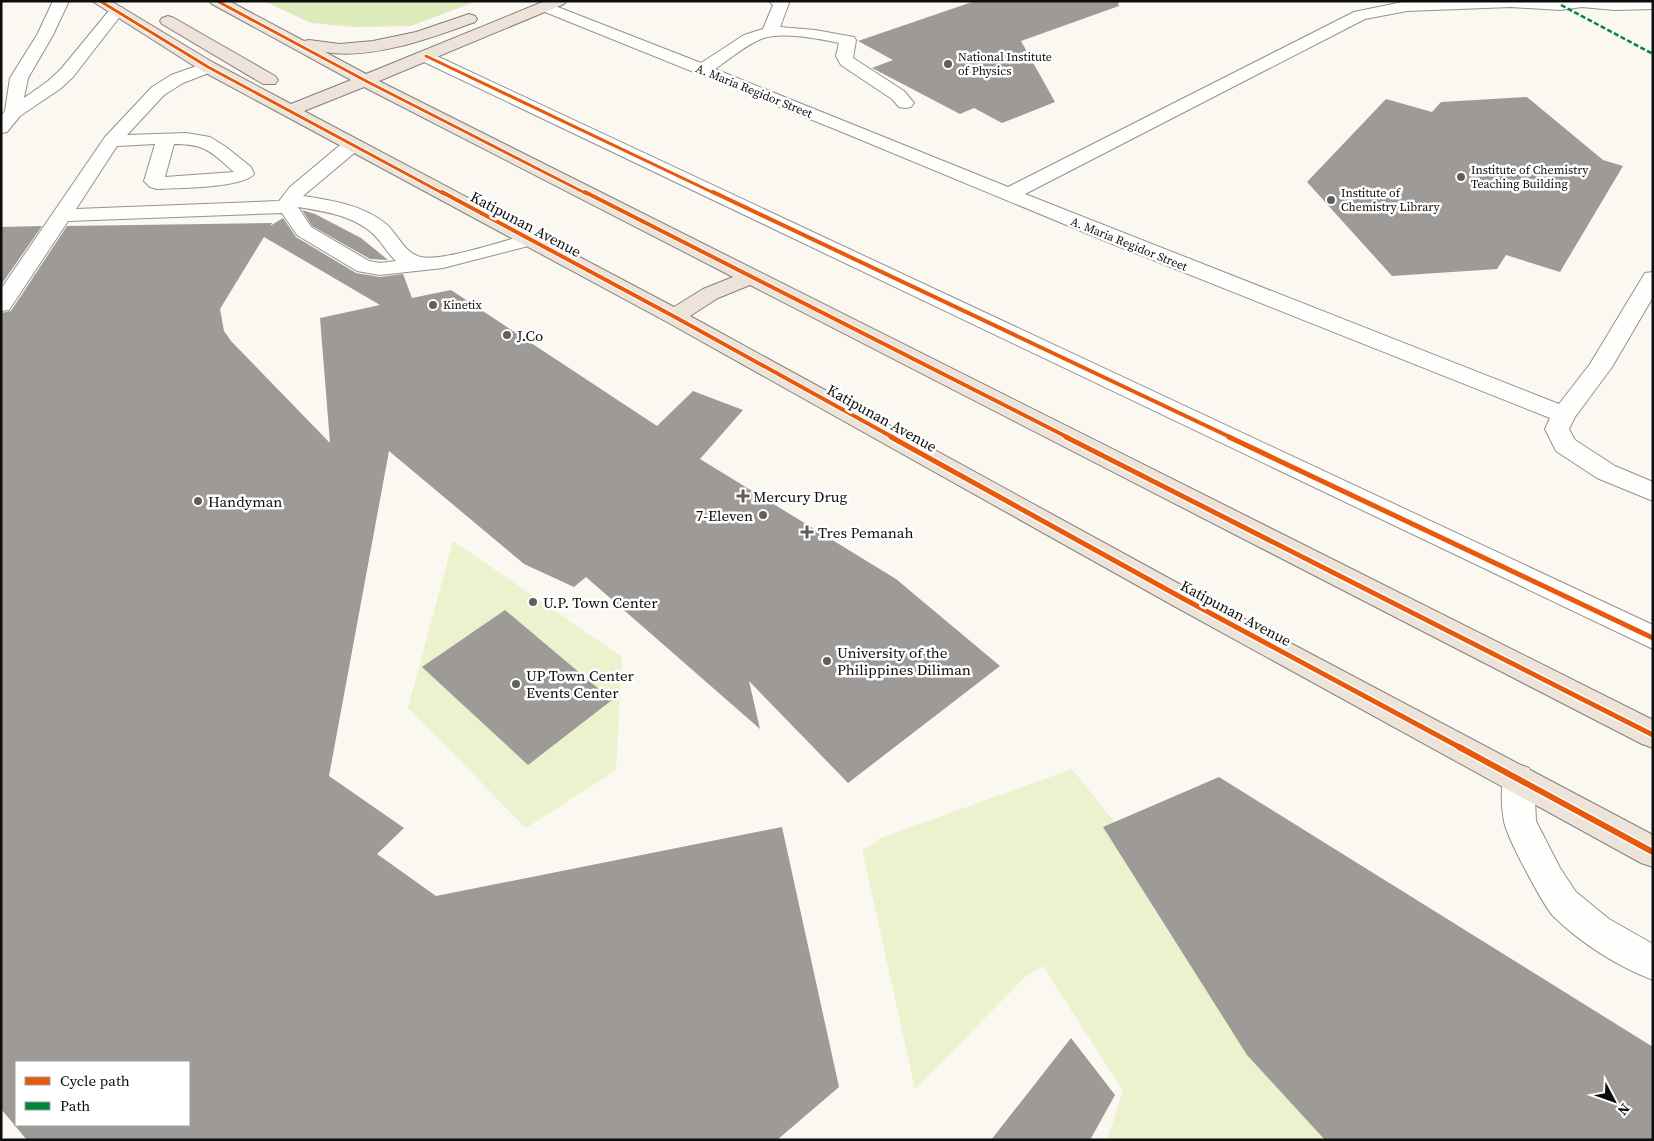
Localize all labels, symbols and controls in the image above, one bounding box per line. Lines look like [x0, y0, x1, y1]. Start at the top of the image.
place label: National Institute of Physics [958, 49, 1052, 79]
marker: National Institute of Physics [942, 58, 954, 70]
street label: A. Maria Regidor Street [693, 60, 815, 122]
place label: Institute of Chemistry Teaching Building [1471, 162, 1589, 192]
marker: Institute of Chemistry Teaching Building [1455, 171, 1467, 183]
place label: Institute of Chemistry Library [1341, 185, 1440, 215]
street label: Katipunan Avenue [467, 186, 585, 262]
marker: Institute of Chemistry Library [1325, 194, 1337, 206]
street label: A. Maria Regidor Street [1068, 213, 1190, 275]
place label: Kinetix [443, 297, 482, 313]
marker: Kinetix [427, 299, 439, 311]
place label: J.Co [516, 325, 543, 346]
marker: J.Co [501, 329, 513, 341]
street label: Katipunan Avenue [823, 379, 941, 457]
place label: Mercury Drug [753, 486, 847, 507]
marker: Mercury Drug [737, 490, 749, 502]
place label: Handyman [208, 491, 282, 512]
marker: Handyman [192, 495, 204, 507]
place label: 7-Eleven [696, 505, 753, 526]
marker: 7-Eleven [757, 509, 769, 521]
place label: Tres Pemanah [818, 522, 913, 543]
marker: Tres Pemanah [800, 525, 814, 539]
street label: Katipunan Avenue [1177, 575, 1295, 651]
place label: U.P. Town Center [543, 592, 658, 613]
marker: U.P. Town Center [527, 596, 539, 608]
place label: University of the Philippines Diliman [837, 642, 971, 680]
marker: University of the Philippines Diliman [821, 655, 833, 667]
place label: UP Town Center Events Center [526, 665, 635, 703]
marker: UP Town Center Events Center [510, 678, 522, 690]
legend [15, 1061, 190, 1126]
text: Cycle path [60, 1070, 130, 1091]
north arrow [1589, 1076, 1639, 1126]
text: Path [60, 1095, 90, 1116]
text: N [1613, 1099, 1635, 1120]

